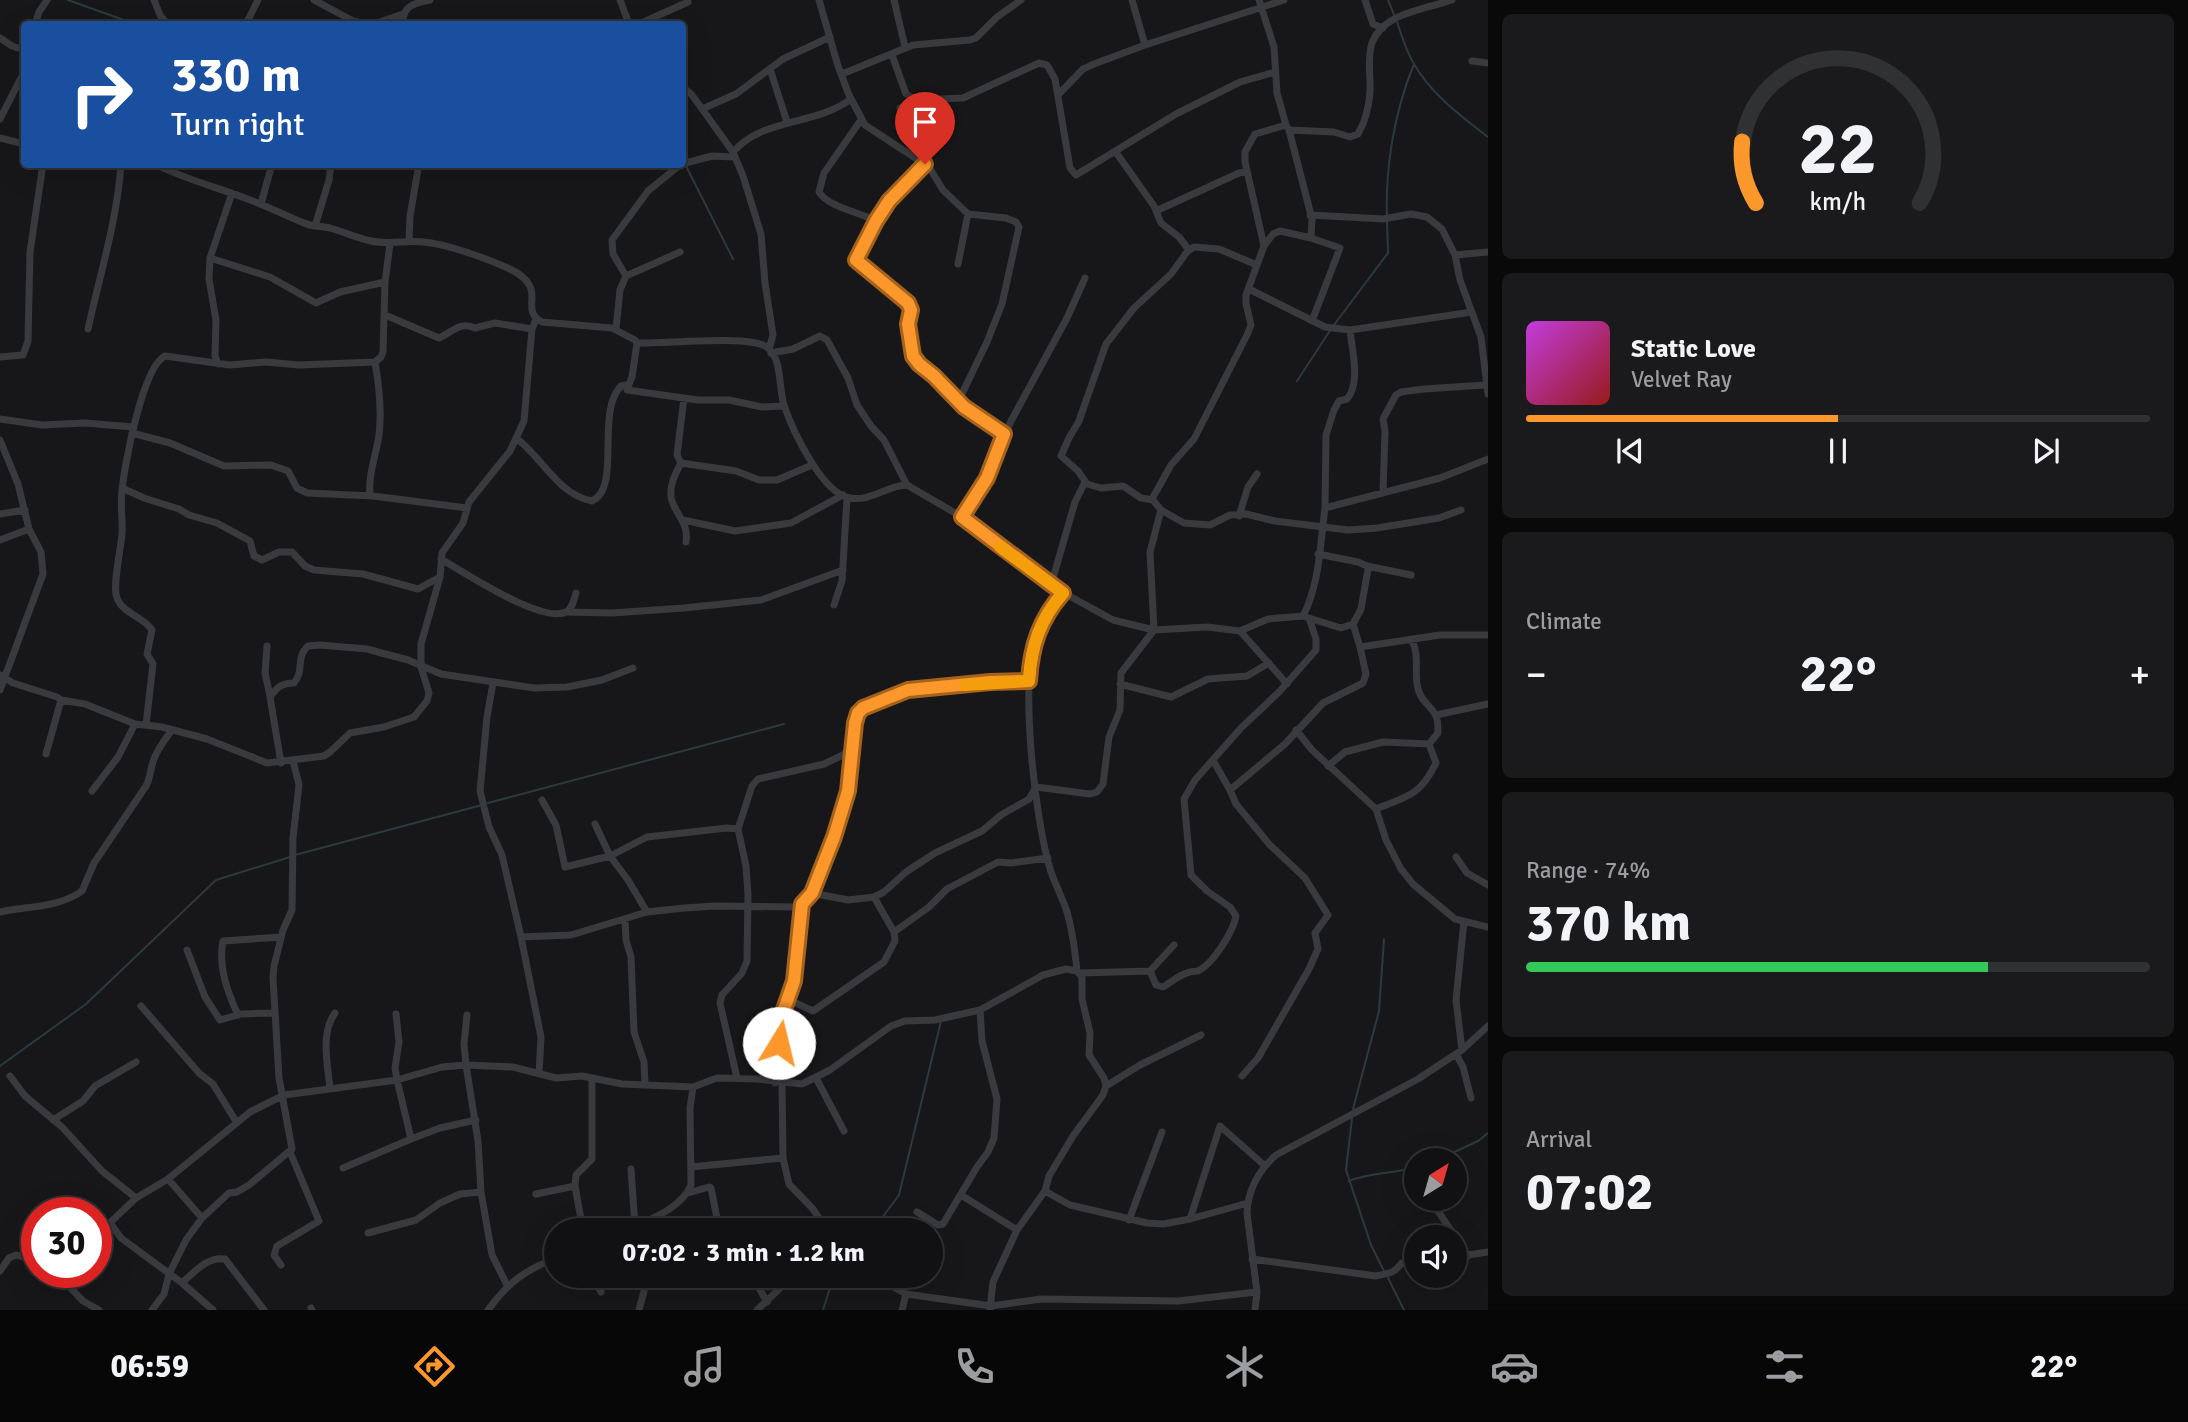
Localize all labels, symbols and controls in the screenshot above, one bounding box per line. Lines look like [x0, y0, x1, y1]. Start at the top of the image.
text: 330 m [171, 45, 301, 105]
icon: right [56, 49, 147, 140]
pin [895, 92, 955, 164]
icon: arrive [906, 103, 944, 141]
text: Turn right [171, 105, 304, 144]
text: 22 [1799, 105, 1877, 194]
text: km/h [1810, 185, 1866, 216]
text: Static Love [1631, 333, 1756, 365]
text: Velvet Ray [1631, 365, 1732, 394]
icon: previous [1611, 432, 1649, 470]
icon: pause [1819, 432, 1857, 470]
icon: next [2027, 432, 2065, 470]
text: Climate [1526, 607, 1602, 636]
text: 22° [1800, 642, 1876, 706]
text: − [1526, 651, 1547, 698]
text: + [2129, 651, 2150, 698]
text: Range · 74% [1526, 856, 1650, 885]
text: 370 km [1526, 891, 1691, 955]
position arrow [742, 1006, 816, 1080]
text: Arrival [1526, 1125, 1592, 1154]
north arrow [1404, 1148, 1466, 1211]
map controls [1404, 1148, 1467, 1288]
text: 07:02 [1526, 1160, 1654, 1224]
speed limit sign: 30 [21, 1197, 112, 1288]
button: sound [1404, 1225, 1467, 1288]
text: 07:02 · 3 min · 1.2 km [622, 1237, 865, 1269]
icon: directions [410, 1342, 459, 1391]
icon: music [680, 1342, 729, 1391]
icon: phone [950, 1342, 999, 1391]
icon: climate [1220, 1342, 1269, 1391]
icon: car [1490, 1342, 1539, 1391]
icon: filters [1760, 1342, 1809, 1391]
text: 06:59 [111, 1347, 189, 1386]
text: 22° [2030, 1347, 2077, 1386]

